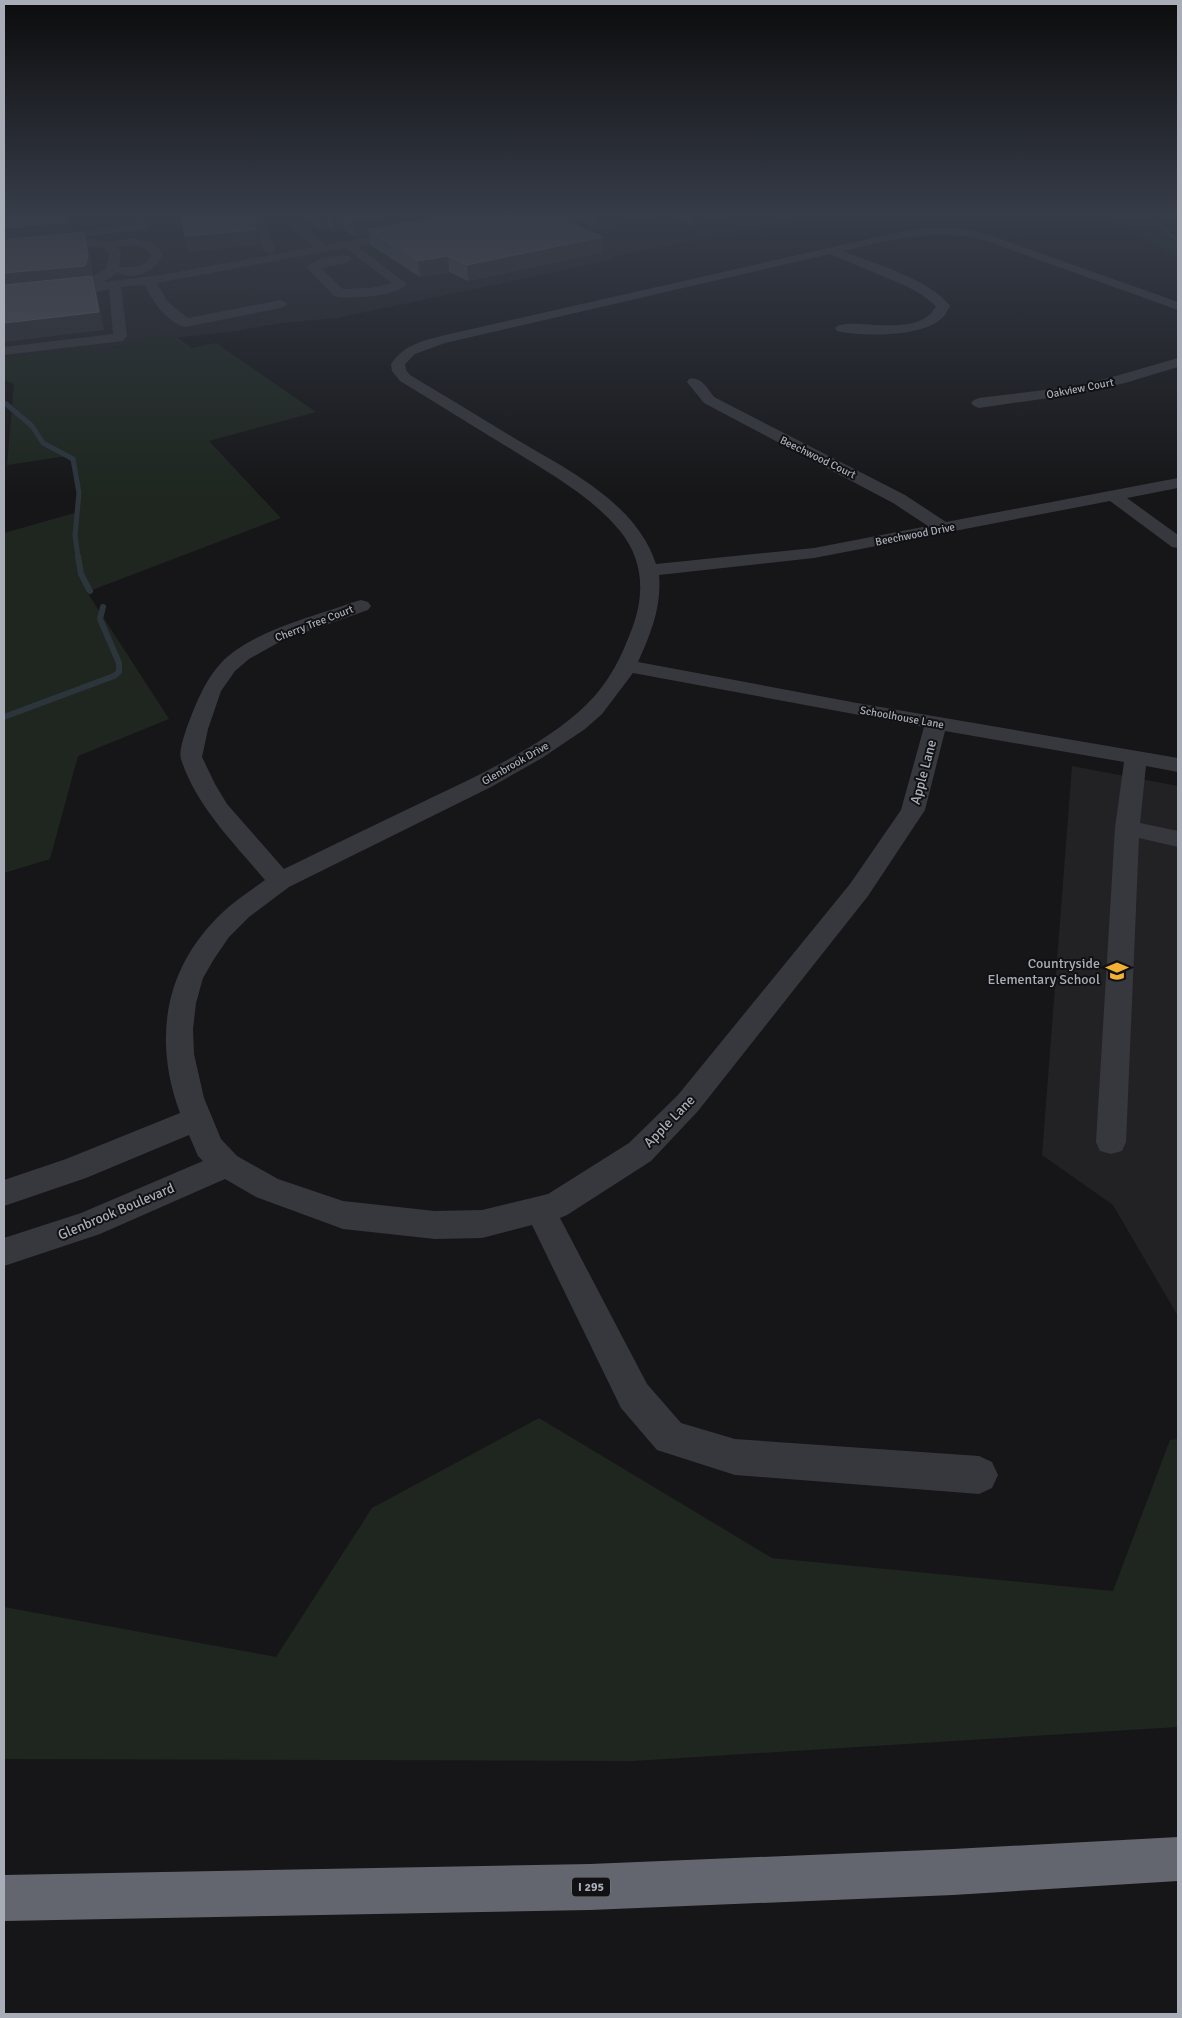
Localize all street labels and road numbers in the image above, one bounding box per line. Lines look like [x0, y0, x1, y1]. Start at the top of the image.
street label: Oakview Court [1045, 376, 1115, 401]
street label: Beechwood Court [778, 434, 858, 481]
street label: Beechwood Drive [874, 520, 956, 549]
street label: Cherry Tree Court [273, 603, 355, 644]
street label: Schoolhouse Lane [859, 704, 945, 731]
street label: Apple Lane [907, 738, 940, 806]
street label: Glenbrook Drive [479, 739, 551, 788]
street label: Apple Lane [640, 1092, 699, 1151]
street label: Glenbrook Boulevard [56, 1179, 177, 1244]
road number: I 295 [572, 1878, 610, 1896]

